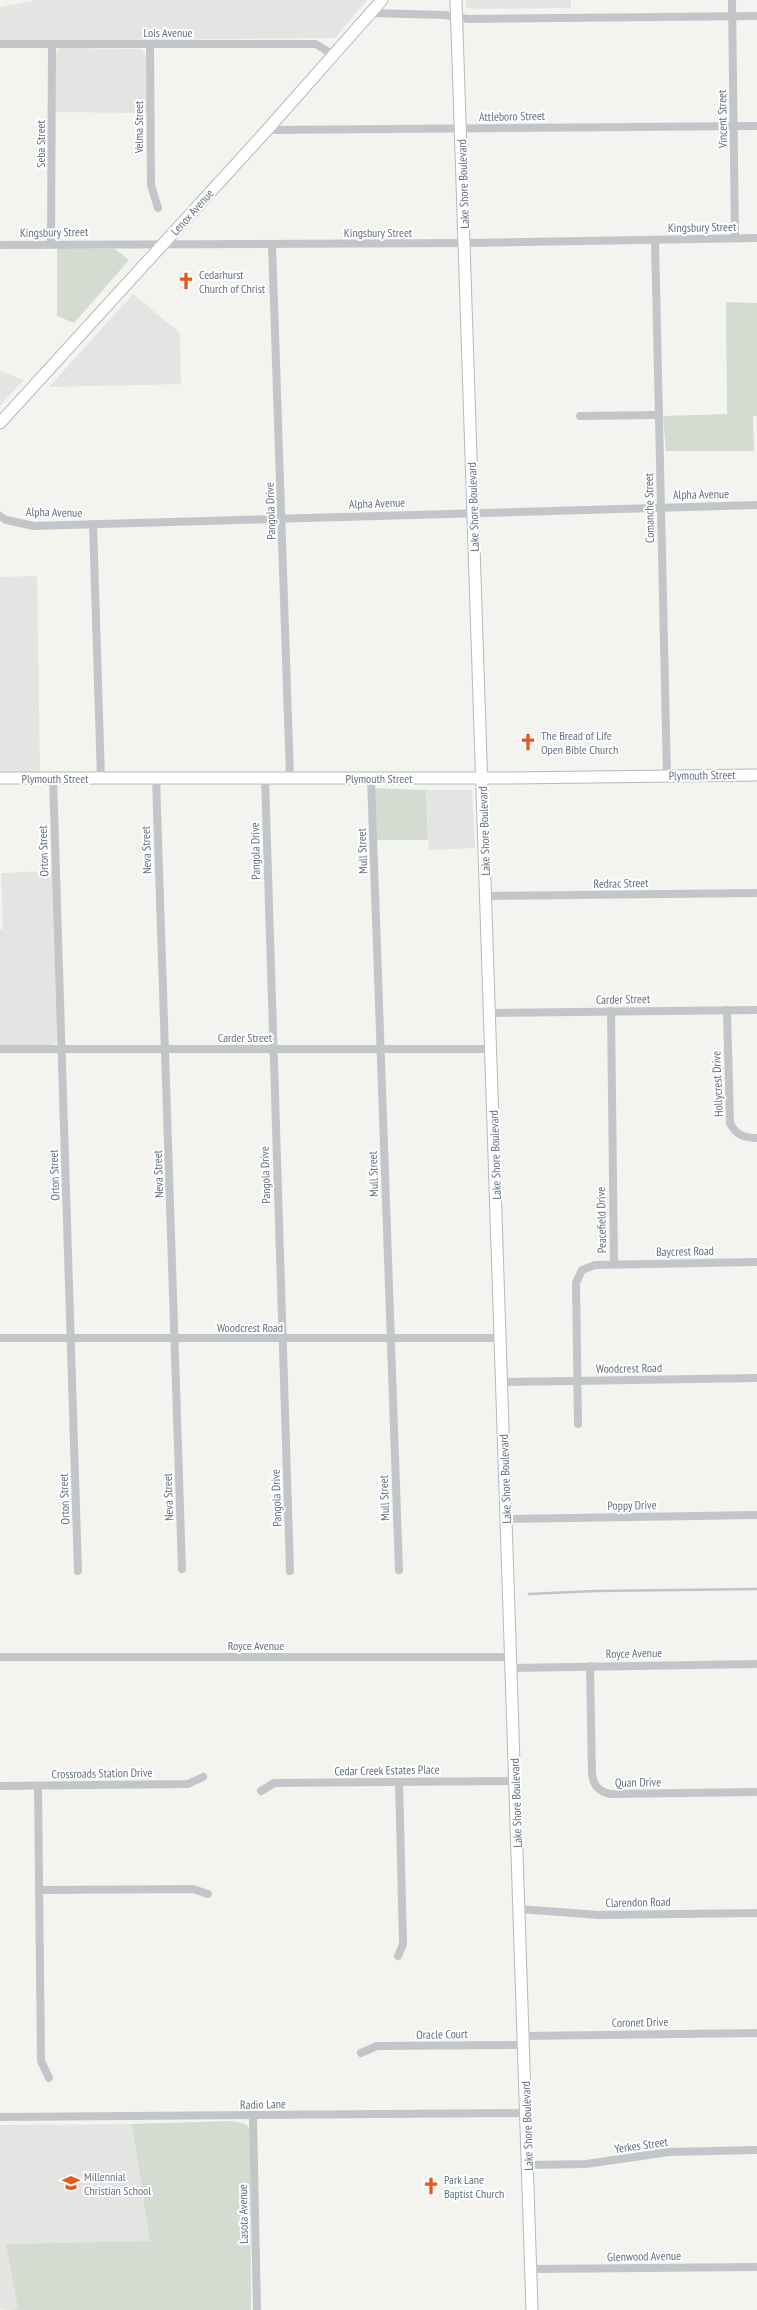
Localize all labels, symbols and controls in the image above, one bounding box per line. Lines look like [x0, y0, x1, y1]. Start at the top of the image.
street label: Lois Avenue [144, 25, 192, 40]
street label: Vincent Street [714, 89, 730, 149]
street label: Velma Street [131, 100, 146, 154]
street label: Attleboro Street [479, 108, 546, 124]
street label: Seba Street [33, 120, 48, 168]
street label: Lake Shore Boulevard [454, 139, 472, 229]
street label: Lenox Avenue [167, 186, 217, 238]
street label: Kingsbury Street [668, 219, 737, 235]
street label: Kingsbury Street [20, 224, 89, 240]
street label: Kingsbury Street [344, 225, 413, 240]
place label: Cedarhurst Church of Christ [199, 267, 266, 296]
church icon: Cedarhurst Church of Christ [176, 271, 196, 291]
street label: Lake Shore Boulevard [464, 462, 482, 552]
street label: Comanche Street [641, 472, 657, 543]
street label: Pangola Drive [262, 482, 278, 540]
street label: Alpha Avenue [673, 486, 729, 502]
street label: Alpha Avenue [349, 495, 405, 511]
street label: Alpha Avenue [26, 504, 82, 520]
place label: The Bread of Life Open Bible Church [541, 728, 618, 757]
church icon: The Bread of Life Open Bible Church [518, 732, 538, 752]
street label: Plymouth Street [668, 767, 736, 783]
street label: Plymouth Street [22, 771, 89, 786]
street label: Plymouth Street [346, 771, 413, 786]
street label: Lake Shore Boulevard [475, 786, 493, 876]
street label: Pangola Drive [247, 822, 263, 880]
street label: Orton Street [35, 824, 51, 877]
street label: Neva Street [138, 825, 154, 874]
street label: Mull Street [354, 827, 370, 874]
street label: Redrac Street [593, 875, 649, 891]
street label: Carder Street [596, 991, 651, 1007]
street label: Carder Street [218, 1030, 273, 1045]
street label: Hollycrest Drive [708, 1051, 726, 1117]
street label: Lake Shore Boulevard [486, 1110, 504, 1200]
street label: Pangola Drive [257, 1146, 273, 1204]
street label: Orton Street [46, 1148, 62, 1201]
street label: Neva Street [150, 1149, 166, 1198]
street label: Mull Street [365, 1150, 381, 1197]
street label: Peacefield Drive [593, 1187, 609, 1253]
street label: Baycrest Road [656, 1243, 714, 1259]
street label: Woodcrest Road [217, 1320, 283, 1335]
street label: Woodcrest Road [596, 1360, 662, 1376]
street label: Lake Shore Boulevard [496, 1434, 514, 1524]
street label: Pangola Drive [268, 1469, 284, 1527]
street label: Orton Street [56, 1472, 72, 1525]
street label: Neva Street [160, 1472, 176, 1521]
street label: Mull Street [376, 1474, 392, 1521]
street label: Poppy Drive [607, 1497, 657, 1513]
street label: Royce Avenue [228, 1638, 284, 1653]
street label: Royce Avenue [606, 1645, 662, 1661]
street label: Lake Shore Boulevard [507, 1758, 525, 1848]
street label: Cedar Creek Estates Place [334, 1762, 440, 1778]
street label: Crossroads Station Drive [51, 1765, 153, 1781]
street label: Quan Drive [615, 1774, 661, 1790]
street label: Clarendon Road [605, 1894, 671, 1910]
street label: Coronet Drive [612, 2014, 669, 2030]
street label: Oracle Court [416, 2026, 469, 2042]
street label: Lake Shore Boulevard [518, 2081, 536, 2171]
street label: Radio Lane [240, 2096, 286, 2112]
street label: Yerkes Street [613, 2134, 669, 2156]
place label: Millennial Christian School [84, 2169, 151, 2198]
place label: Park Lane Baptist Church [444, 2172, 504, 2201]
school or university icon: Millennial Christian School [61, 2173, 81, 2193]
church icon: Park Lane Baptist Church [421, 2176, 441, 2196]
street label: Lasota Avenue [235, 2184, 251, 2244]
street label: Glenwood Avenue [607, 2248, 681, 2264]

